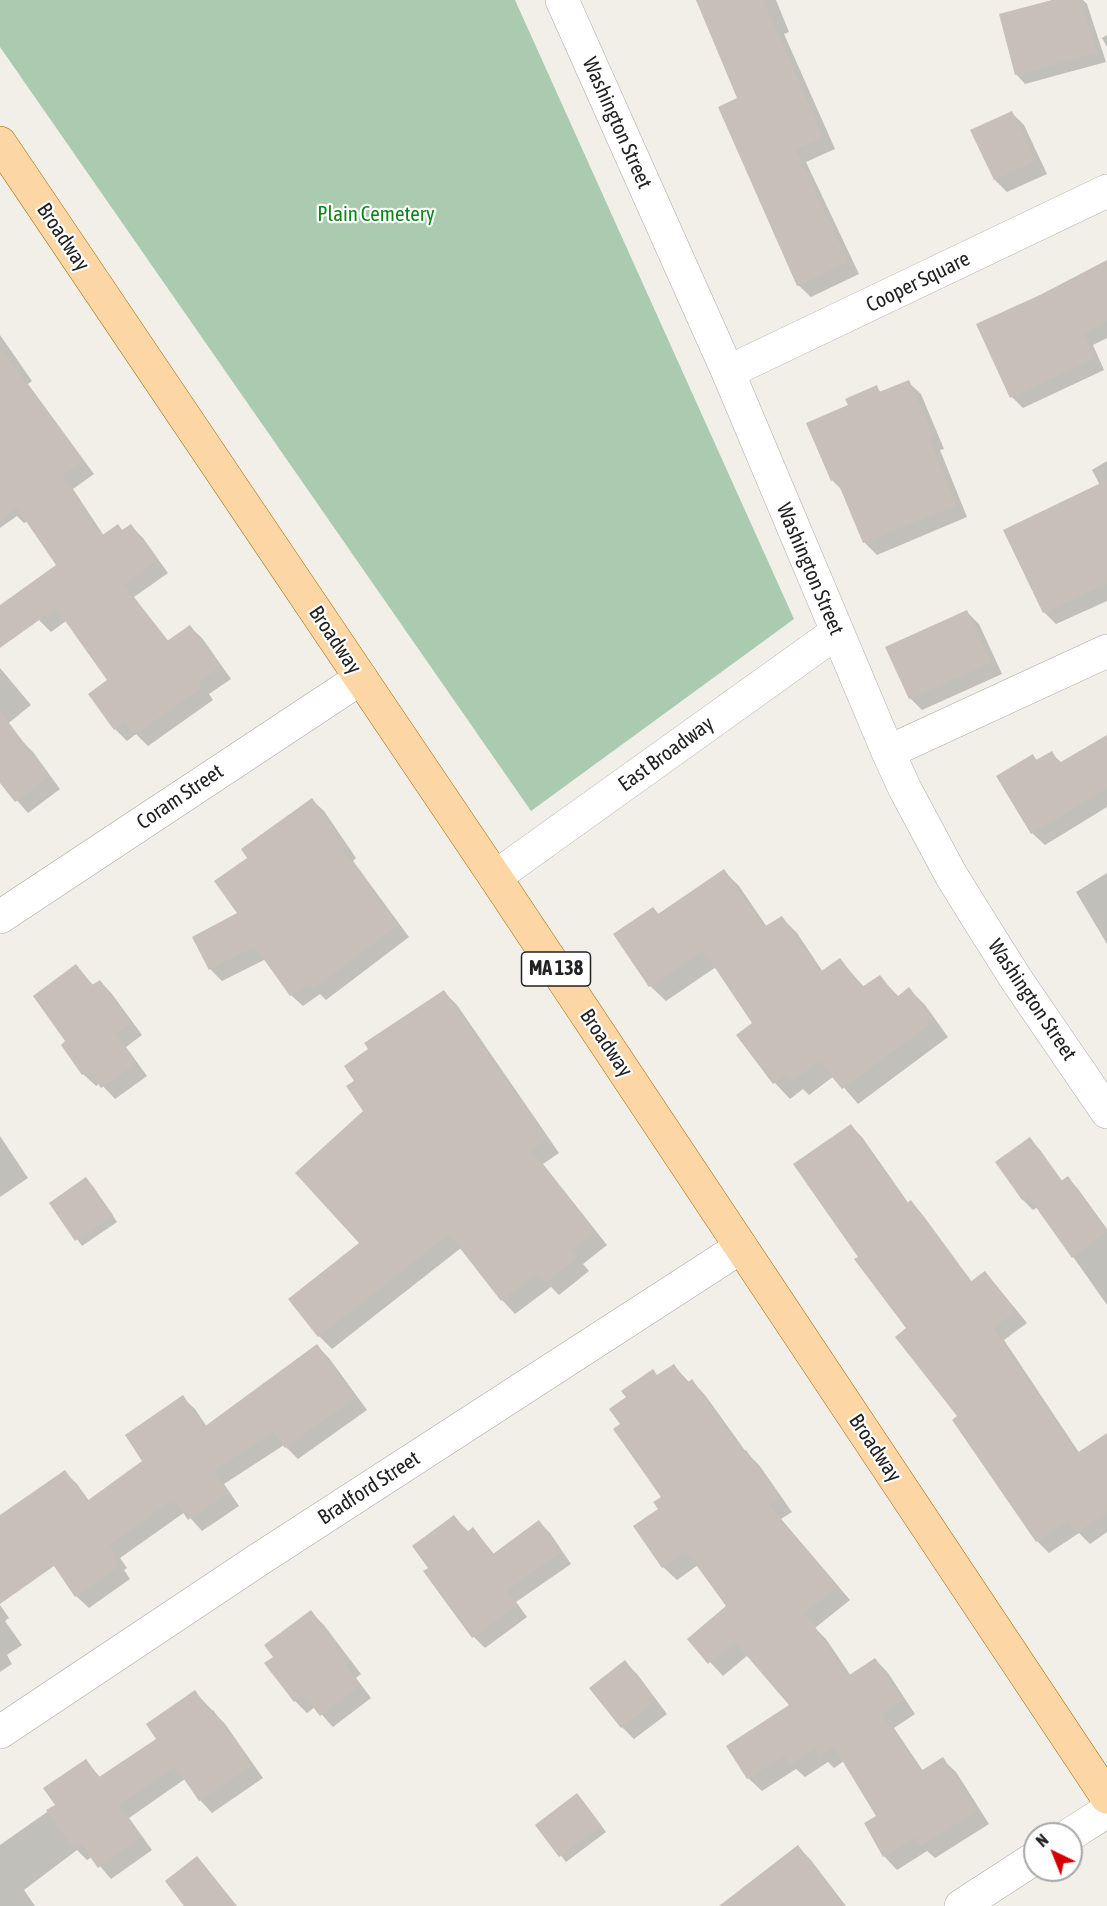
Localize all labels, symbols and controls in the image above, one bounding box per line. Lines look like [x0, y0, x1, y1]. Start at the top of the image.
street label: Washington Street [577, 54, 657, 192]
street label: Broadway [31, 198, 95, 276]
park label: Plain Cemetery [317, 201, 435, 227]
street label: Cooper Square [862, 246, 974, 318]
street label: Washington Street [771, 499, 849, 639]
street label: Broadway [303, 601, 367, 679]
street label: East Broadway [613, 711, 719, 797]
street label: Coram Street [132, 759, 228, 835]
street label: Washington Street [982, 935, 1082, 1065]
road number: MA 138 [522, 952, 590, 986]
street label: Broadway [574, 1004, 638, 1082]
street label: Broadway [843, 1409, 907, 1487]
street label: Bradford Street [313, 1446, 425, 1530]
north arrow [1023, 1822, 1083, 1882]
text: N [1032, 1830, 1052, 1850]

